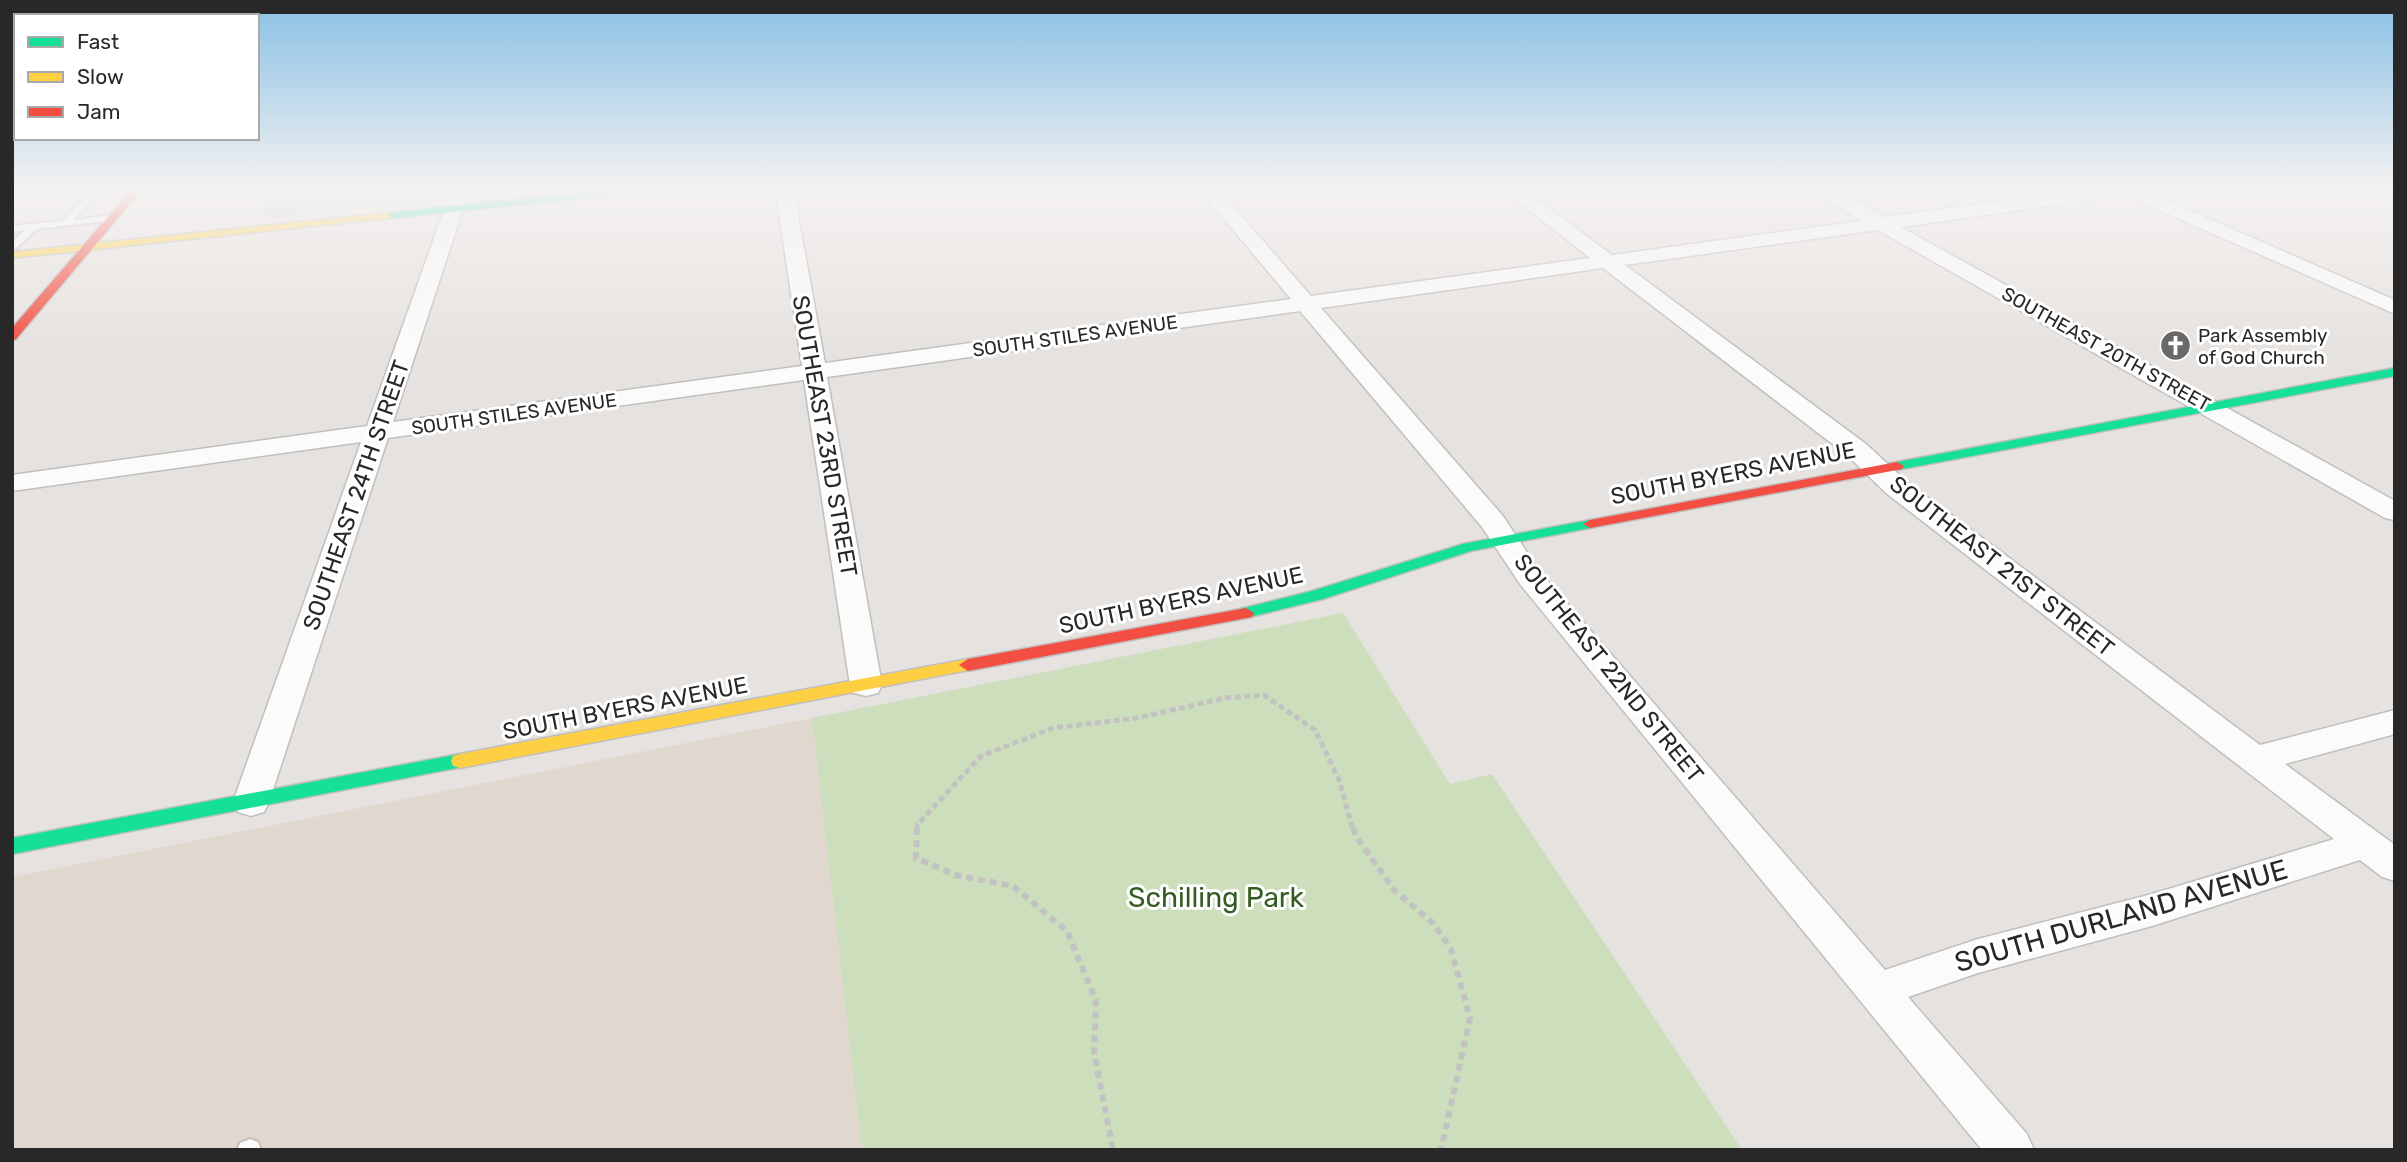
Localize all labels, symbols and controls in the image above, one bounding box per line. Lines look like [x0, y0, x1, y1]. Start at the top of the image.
legend [14, 14, 259, 140]
text: Fast [77, 29, 119, 54]
text: Slow [77, 64, 124, 89]
text: Jam [77, 99, 121, 124]
street label: SOUTHEAST 20TH STREET [1998, 282, 2214, 416]
street label: SOUTHEAST 23RD STREET [786, 293, 864, 579]
street label: SOUTH STILES AVENUE [971, 310, 1179, 362]
place label: Park Assembly of God Church [2198, 324, 2328, 369]
church icon: Park Assembly of God Church [2158, 329, 2192, 363]
street label: SOUTHEAST 24TH STREET [297, 356, 415, 634]
street label: SOUTH STILES AVENUE [410, 388, 618, 440]
street label: SOUTH BYERS AVENUE [1608, 436, 1858, 510]
street label: SOUTHEAST 21ST STREET [1884, 470, 2120, 662]
street label: SOUTHEAST 22ND STREET [1508, 548, 1710, 788]
street label: SOUTH BYERS AVENUE [1056, 560, 1306, 640]
street label: SOUTH BYERS AVENUE [500, 671, 750, 745]
street label: SOUTH DURLAND AVENUE [1951, 853, 2291, 979]
park label: Schilling Park [1128, 881, 1304, 914]

